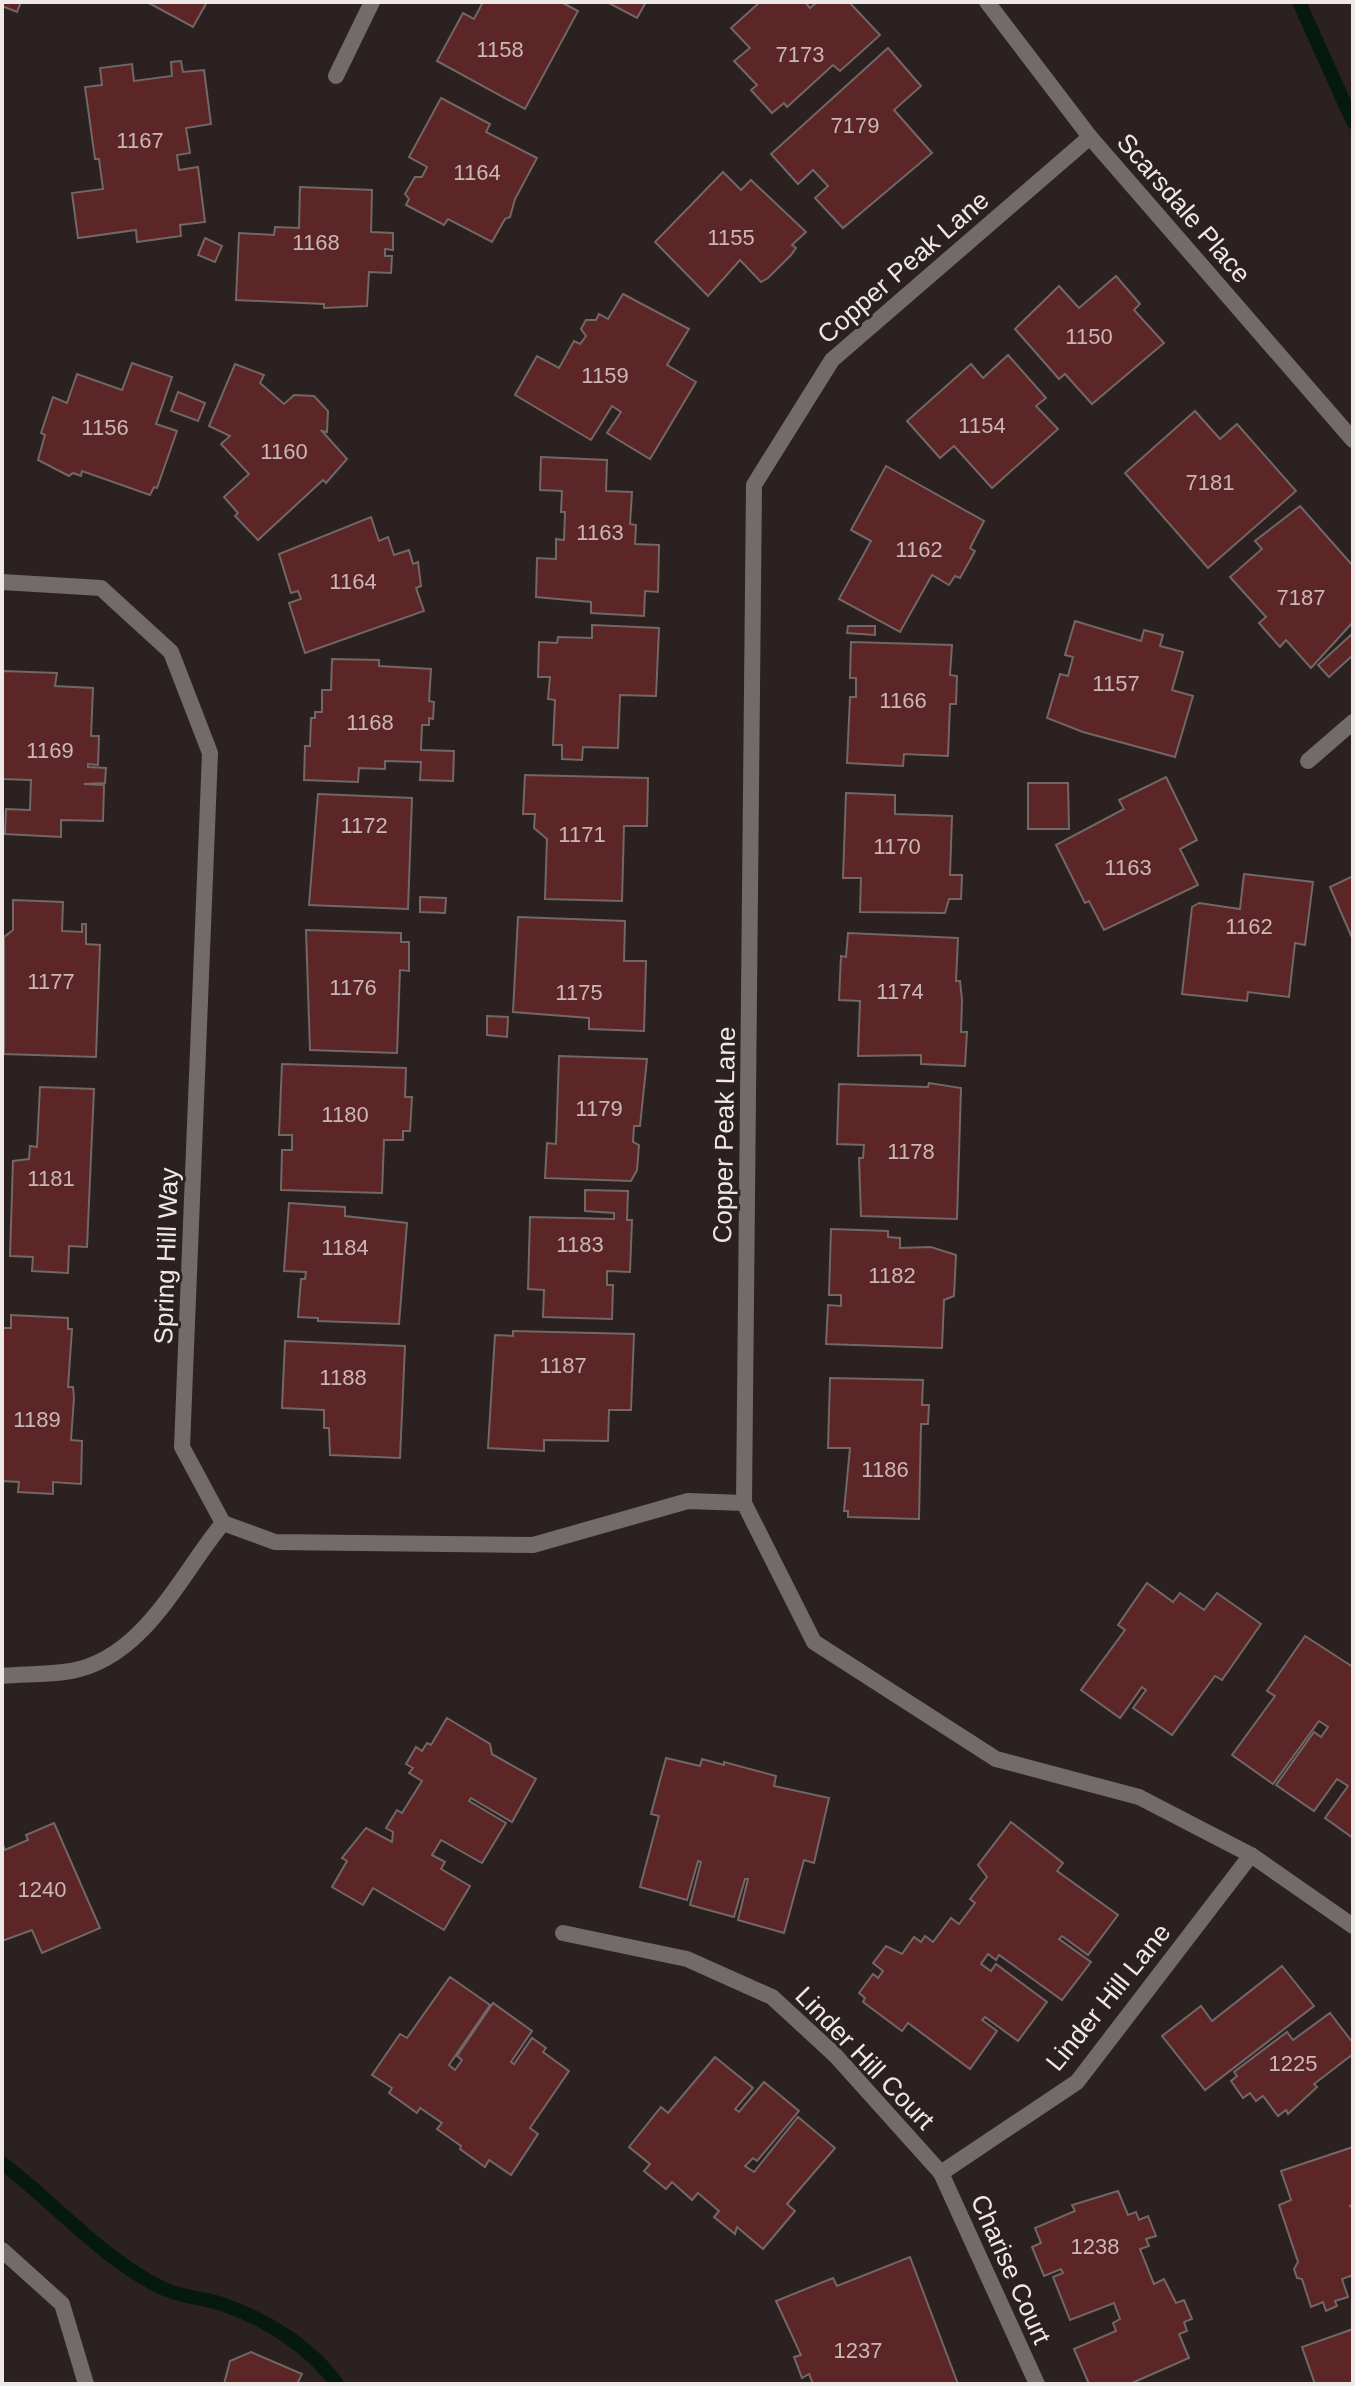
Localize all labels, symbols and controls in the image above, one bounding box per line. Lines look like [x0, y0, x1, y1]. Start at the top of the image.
house number: 1158 [476, 37, 524, 62]
house number: 7173 [776, 42, 824, 67]
house number: 7179 [831, 113, 879, 138]
street label: Scarsdale Place [1111, 127, 1257, 289]
house number: 1167 [116, 128, 164, 153]
house number: 1164 [453, 160, 501, 185]
street label: Copper Peak Lane [811, 185, 995, 349]
house number: 1155 [707, 225, 755, 250]
house number: 1168 [292, 230, 340, 255]
house number: 1150 [1065, 324, 1113, 349]
house number: 1159 [581, 363, 629, 388]
house number: 1154 [958, 413, 1006, 438]
house number: 1156 [81, 415, 129, 440]
house number: 1160 [260, 439, 308, 464]
house number: 7181 [1186, 470, 1234, 495]
house number: 1163 [576, 520, 624, 545]
house number: 1162 [895, 537, 943, 562]
house number: 1164 [329, 569, 377, 594]
house number: 7187 [1277, 585, 1325, 610]
house number: 1157 [1092, 671, 1140, 696]
house number: 1166 [879, 688, 927, 713]
house number: 1168 [346, 710, 394, 735]
house number: 1169 [26, 738, 74, 763]
house number: 1172 [340, 813, 388, 838]
house number: 1171 [558, 822, 606, 847]
house number: 1170 [873, 834, 921, 859]
house number: 1163 [1104, 855, 1152, 880]
house number: 1162 [1225, 914, 1273, 939]
house number: 1177 [27, 969, 75, 994]
house number: 1176 [329, 975, 377, 1000]
house number: 1174 [876, 979, 924, 1004]
house number: 1175 [555, 980, 603, 1005]
street label: Copper Peak Lane [707, 1026, 741, 1244]
house number: 1179 [575, 1096, 623, 1121]
house number: 1180 [321, 1102, 369, 1127]
house number: 1178 [887, 1139, 935, 1164]
house number: 1181 [27, 1166, 75, 1191]
street label: Spring Hill Way [148, 1167, 184, 1345]
house number: 1183 [556, 1232, 604, 1257]
house number: 1184 [321, 1235, 369, 1260]
house number: 1182 [868, 1263, 916, 1288]
house number: 1187 [539, 1353, 587, 1378]
house number: 1188 [319, 1365, 367, 1390]
house number: 1189 [13, 1407, 61, 1432]
house number: 1186 [861, 1457, 909, 1482]
house number: 1240 [18, 1877, 66, 1902]
street label: Linder Hill Lane [1039, 1917, 1177, 2077]
street label: Linder Hill Court [789, 1981, 941, 2136]
house number: 1225 [1269, 2051, 1317, 2076]
street label: Charise Court [965, 2190, 1058, 2349]
house number: 1238 [1071, 2234, 1119, 2259]
house number: 1237 [834, 2338, 882, 2363]

